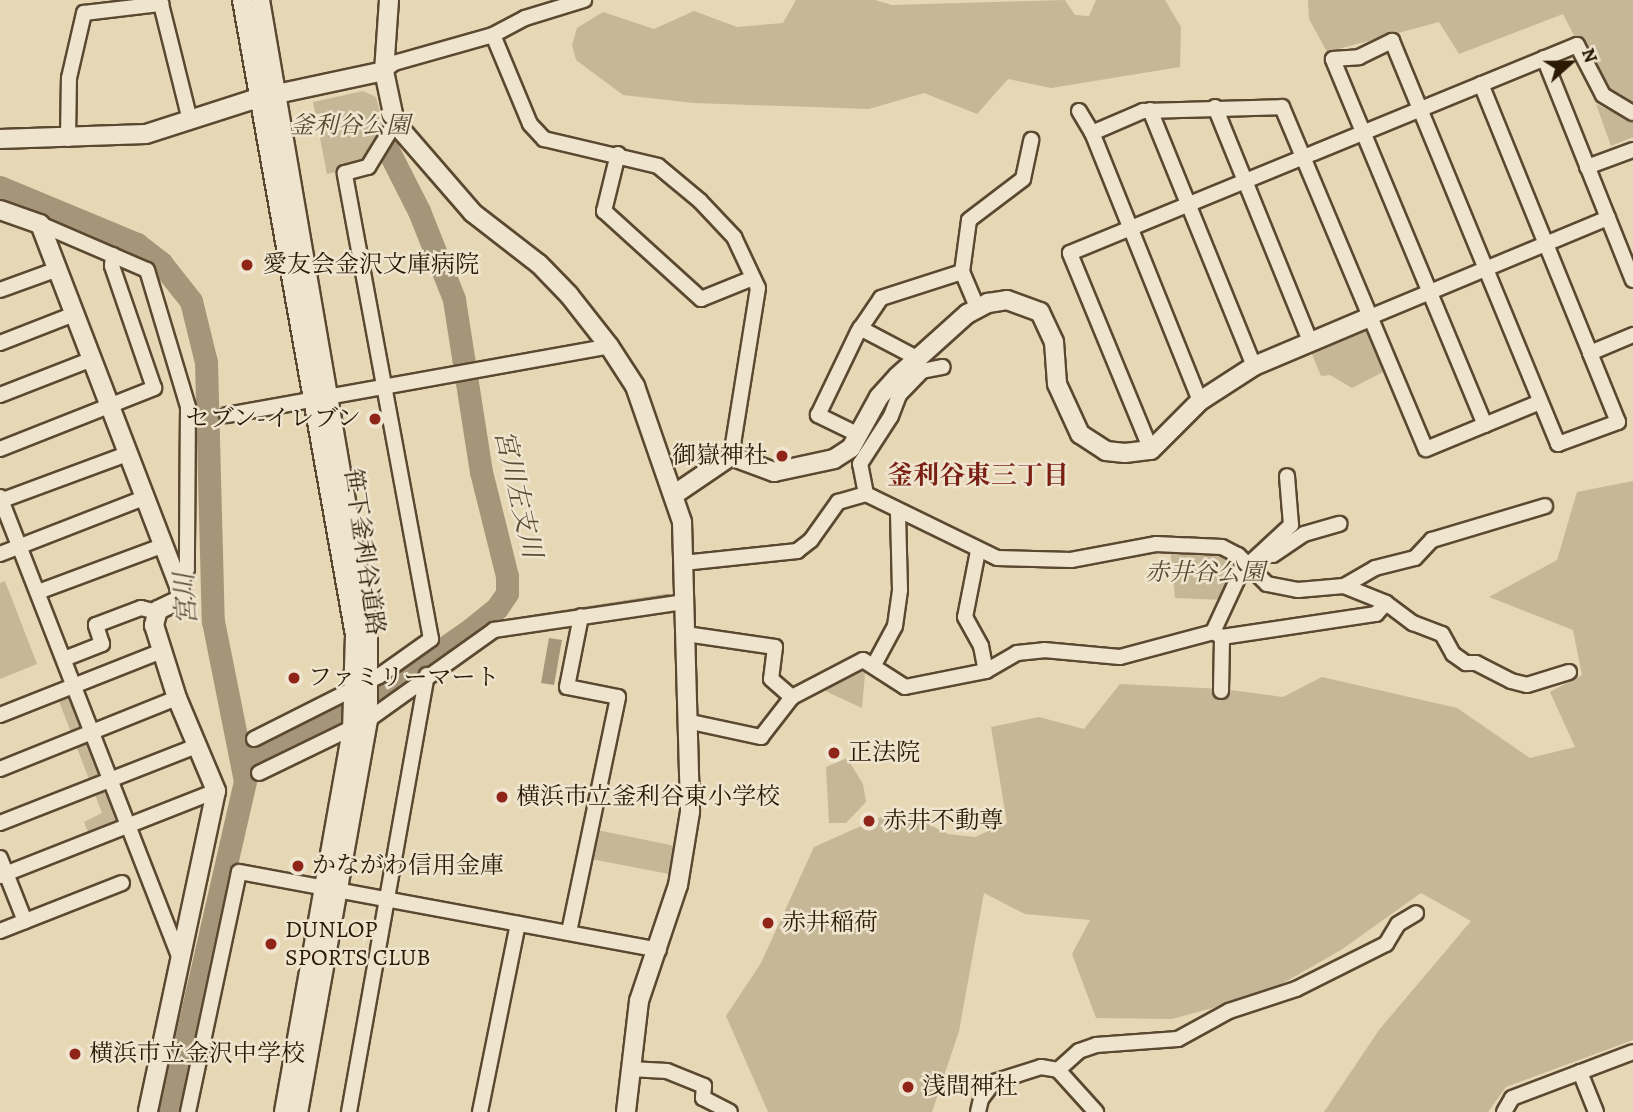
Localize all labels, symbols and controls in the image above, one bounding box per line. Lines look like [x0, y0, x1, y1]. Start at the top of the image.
north arrow [1535, 28, 1605, 98]
text: N [1575, 44, 1604, 67]
park label: 釜利谷公園 [290, 112, 410, 140]
place label: 愛友会金沢文庫病院 [263, 251, 479, 279]
marker: 愛友会金沢文庫病院 [237, 255, 257, 275]
place label: セブン-イレブン [184, 405, 361, 433]
marker: セブン-イレブン [367, 411, 383, 427]
water label: 宮川左支川 [488, 427, 548, 561]
place label: 御嶽神社 [672, 442, 768, 470]
marker: 御嶽神社 [774, 448, 790, 464]
district label: 釜利谷東三丁目 [887, 460, 1069, 492]
street label: 笹下釜利谷道路 [338, 467, 390, 637]
park label: 赤井谷公園 [1145, 559, 1265, 587]
water label: 宮川 [169, 572, 203, 626]
place label: ファミリーマート [308, 664, 500, 692]
marker: ファミリーマート [286, 670, 302, 686]
place label: 正法院 [848, 739, 920, 767]
marker: 正法院 [826, 745, 842, 761]
place label: 横浜市立釜利谷東小学校 [516, 783, 780, 811]
marker: 横浜市立釜利谷東小学校 [494, 789, 510, 805]
place label: 赤井不動尊 [883, 807, 1003, 835]
marker: 赤井不動尊 [861, 813, 877, 829]
place label: かながわ信用金庫 [312, 852, 504, 880]
marker: かながわ信用金庫 [290, 858, 306, 874]
place label: 赤井稲荷 [782, 909, 878, 937]
marker: 赤井稲荷 [760, 915, 776, 931]
place label: DUNLOP SPORTS CLUB [285, 916, 431, 972]
marker: DUNLOP SPORTS CLUB [263, 936, 279, 952]
place label: 横浜市立金沢中学校 [89, 1040, 305, 1068]
marker: 横浜市立金沢中学校 [67, 1046, 83, 1062]
place label: 浅間神社 [922, 1073, 1018, 1101]
marker: 浅間神社 [900, 1079, 916, 1095]

